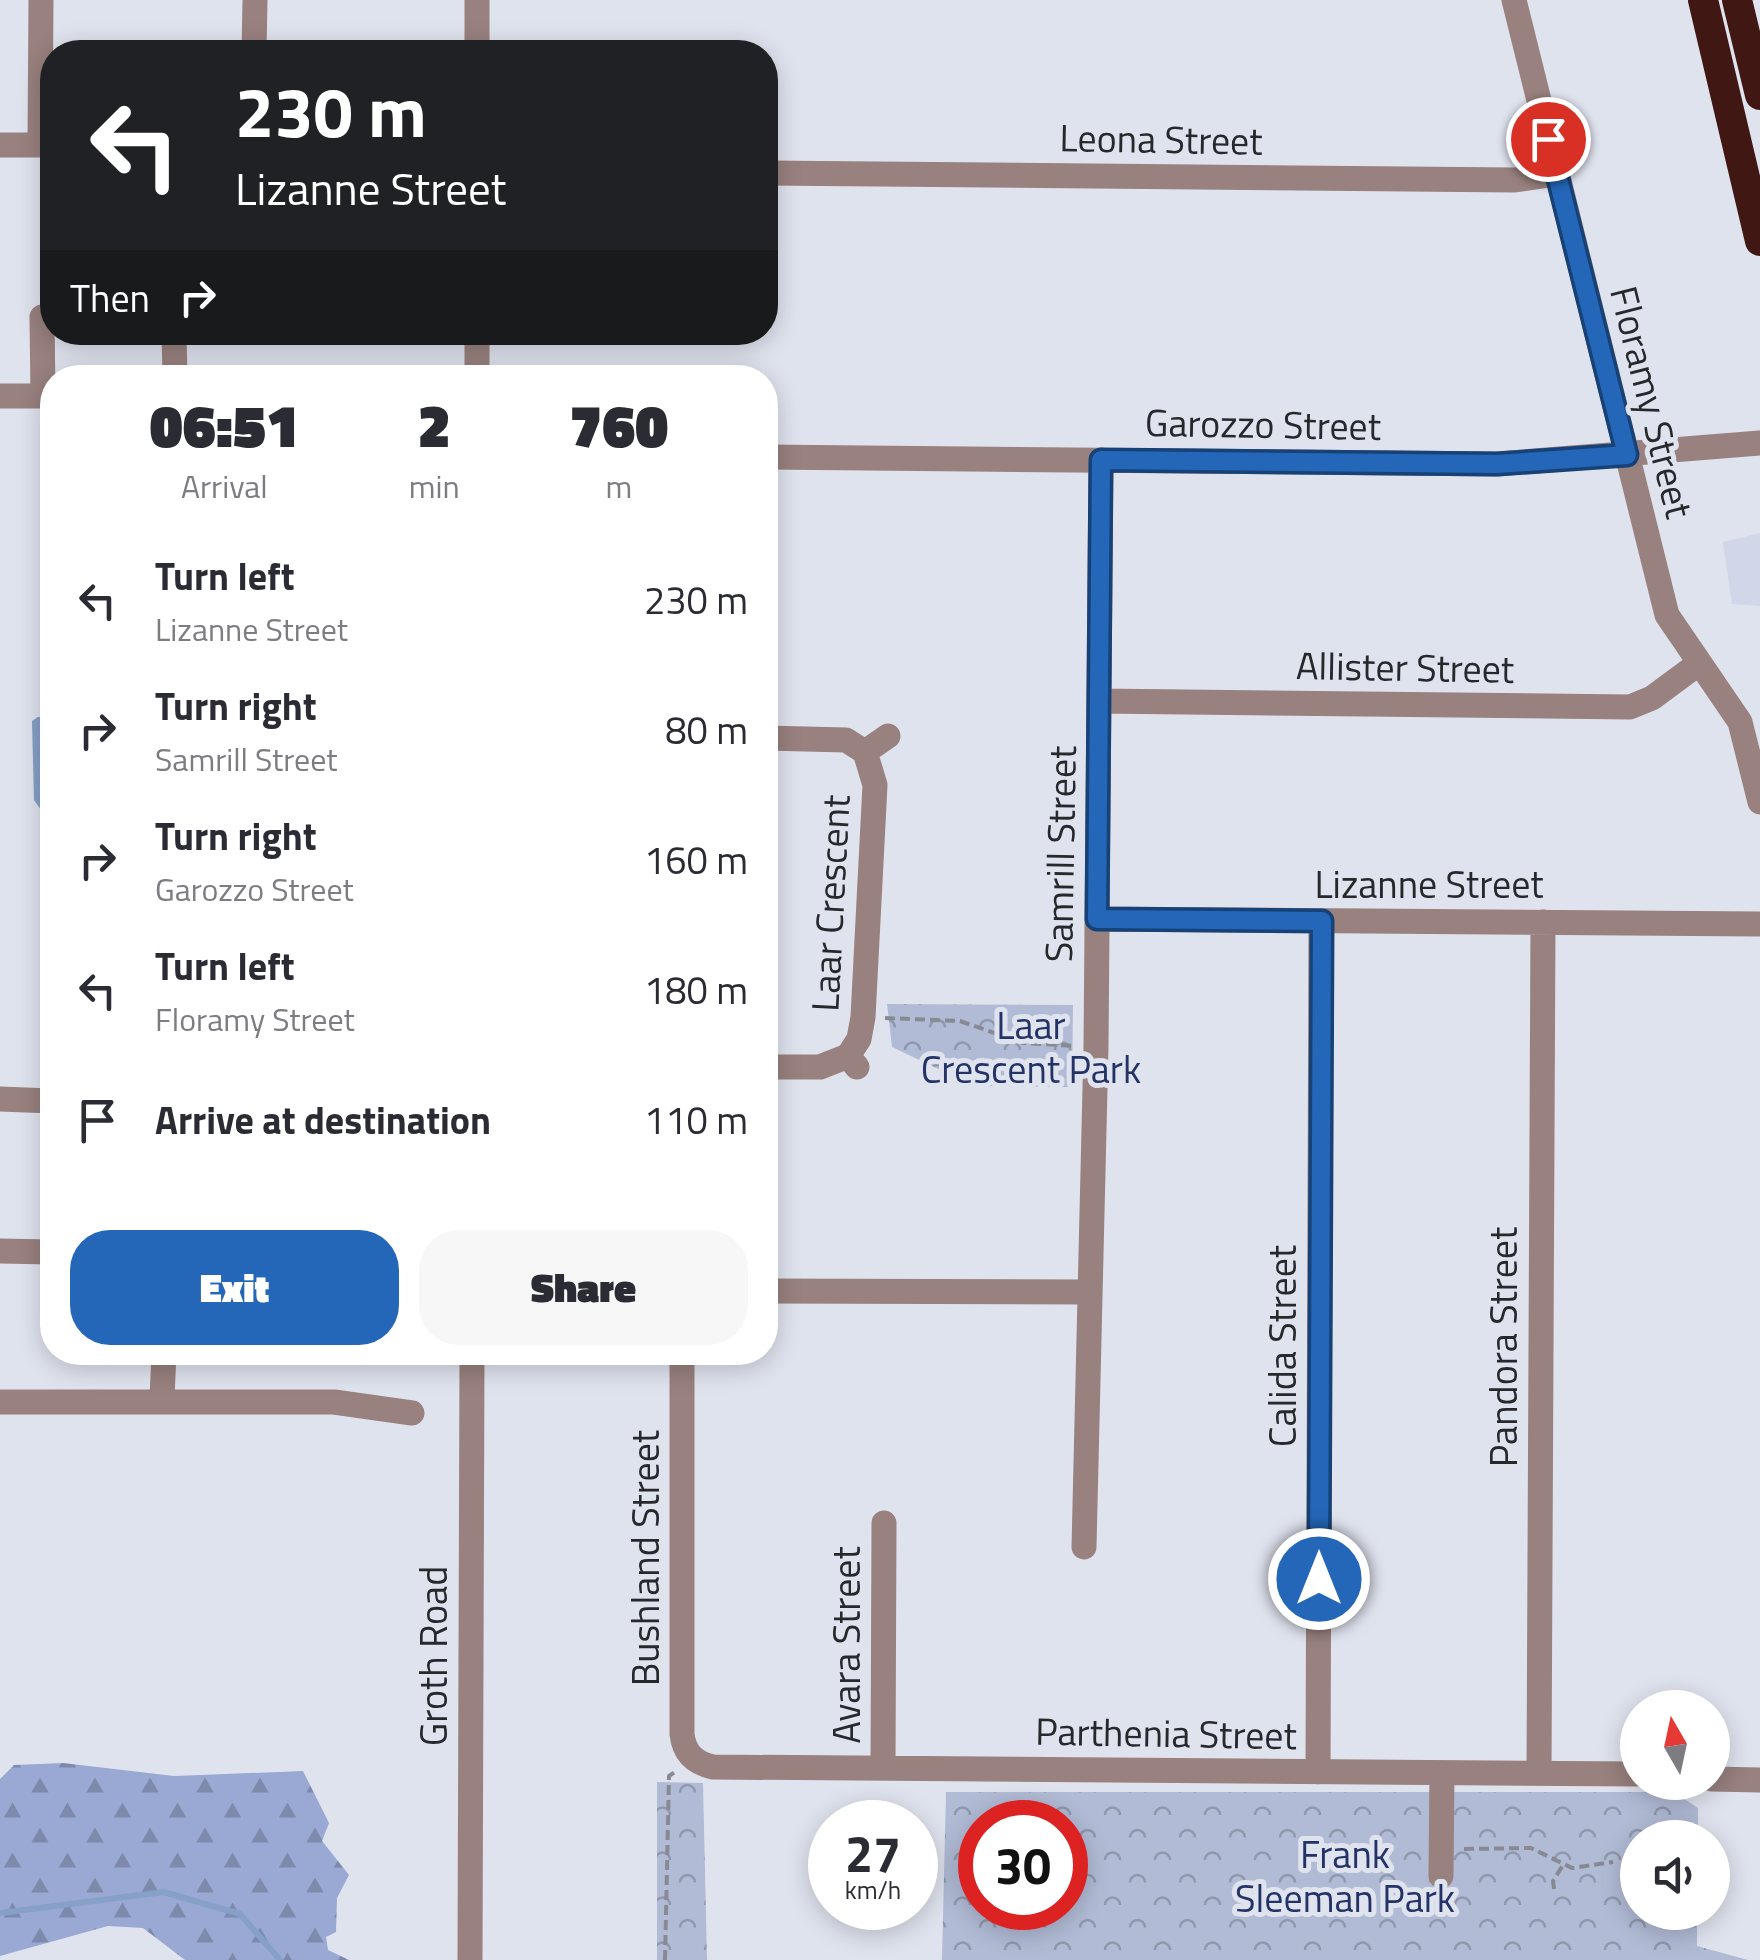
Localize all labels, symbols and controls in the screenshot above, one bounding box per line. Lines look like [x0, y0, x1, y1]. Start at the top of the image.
text: 230 m [235, 58, 427, 164]
icon: left [70, 80, 200, 210]
pin [1506, 97, 1591, 182]
street label: Leona Street [1059, 108, 1263, 170]
icon: arrive [1521, 112, 1576, 167]
text: Lizanne Street [235, 154, 506, 222]
text: Then [70, 269, 150, 327]
icon: right [170, 270, 225, 325]
street label: Floramy Street [1595, 280, 1709, 524]
text: 06:51 [150, 379, 299, 470]
text: 2 [418, 379, 451, 470]
text: 760 [569, 379, 668, 470]
street label: Garozzo Street [1144, 393, 1382, 455]
text: Arrival [181, 462, 268, 510]
text: min [409, 462, 460, 510]
text: m [605, 462, 632, 510]
text: Turn left [155, 547, 295, 605]
text: 230 m [644, 571, 748, 629]
icon: left [70, 573, 125, 628]
text: Lizanne Street [155, 605, 348, 653]
street label: Allister Street [1295, 636, 1515, 698]
text: Turn right [155, 677, 317, 735]
text: 80 m [665, 701, 748, 759]
icon: right [70, 703, 125, 758]
text: Samrill Street [155, 735, 338, 783]
street label: Samrill Street [1029, 745, 1091, 963]
street label: Laar Crescent [795, 793, 865, 1013]
text: Turn right [155, 807, 317, 865]
text: 160 m [644, 831, 748, 889]
icon: right [70, 833, 125, 888]
street label: Lizanne Street [1314, 855, 1544, 913]
text: Garozzo Street [155, 865, 354, 913]
text: Turn left [155, 937, 295, 995]
text: 180 m [644, 961, 748, 1019]
icon: left [70, 963, 125, 1018]
text: Floramy Street [155, 995, 355, 1043]
park label: Laar Crescent Park [921, 996, 1141, 1098]
text: Arrive at destination [155, 1091, 491, 1149]
text: 110 m [644, 1091, 748, 1149]
icon: arrive [70, 1093, 125, 1148]
street label: Pandora Street [1474, 1227, 1532, 1467]
button: Exit [70, 1230, 399, 1345]
button: Share [419, 1230, 748, 1345]
street label: Calida Street [1253, 1245, 1311, 1447]
street label: Bushland Street [616, 1430, 674, 1686]
position arrow [1267, 1527, 1371, 1631]
street label: Avara Street [817, 1546, 875, 1744]
street label: Groth Road [404, 1566, 462, 1746]
north arrow [1620, 1690, 1730, 1800]
map controls [1620, 1690, 1730, 1930]
street label: Parthenia Street [1035, 1702, 1297, 1764]
speed limit sign: 30 [958, 1800, 1088, 1930]
text: 27 [845, 1815, 901, 1891]
button: sound [1620, 1820, 1730, 1930]
park label: Frank Sleeman Park [1235, 1825, 1455, 1927]
text: km/h [845, 1871, 901, 1909]

